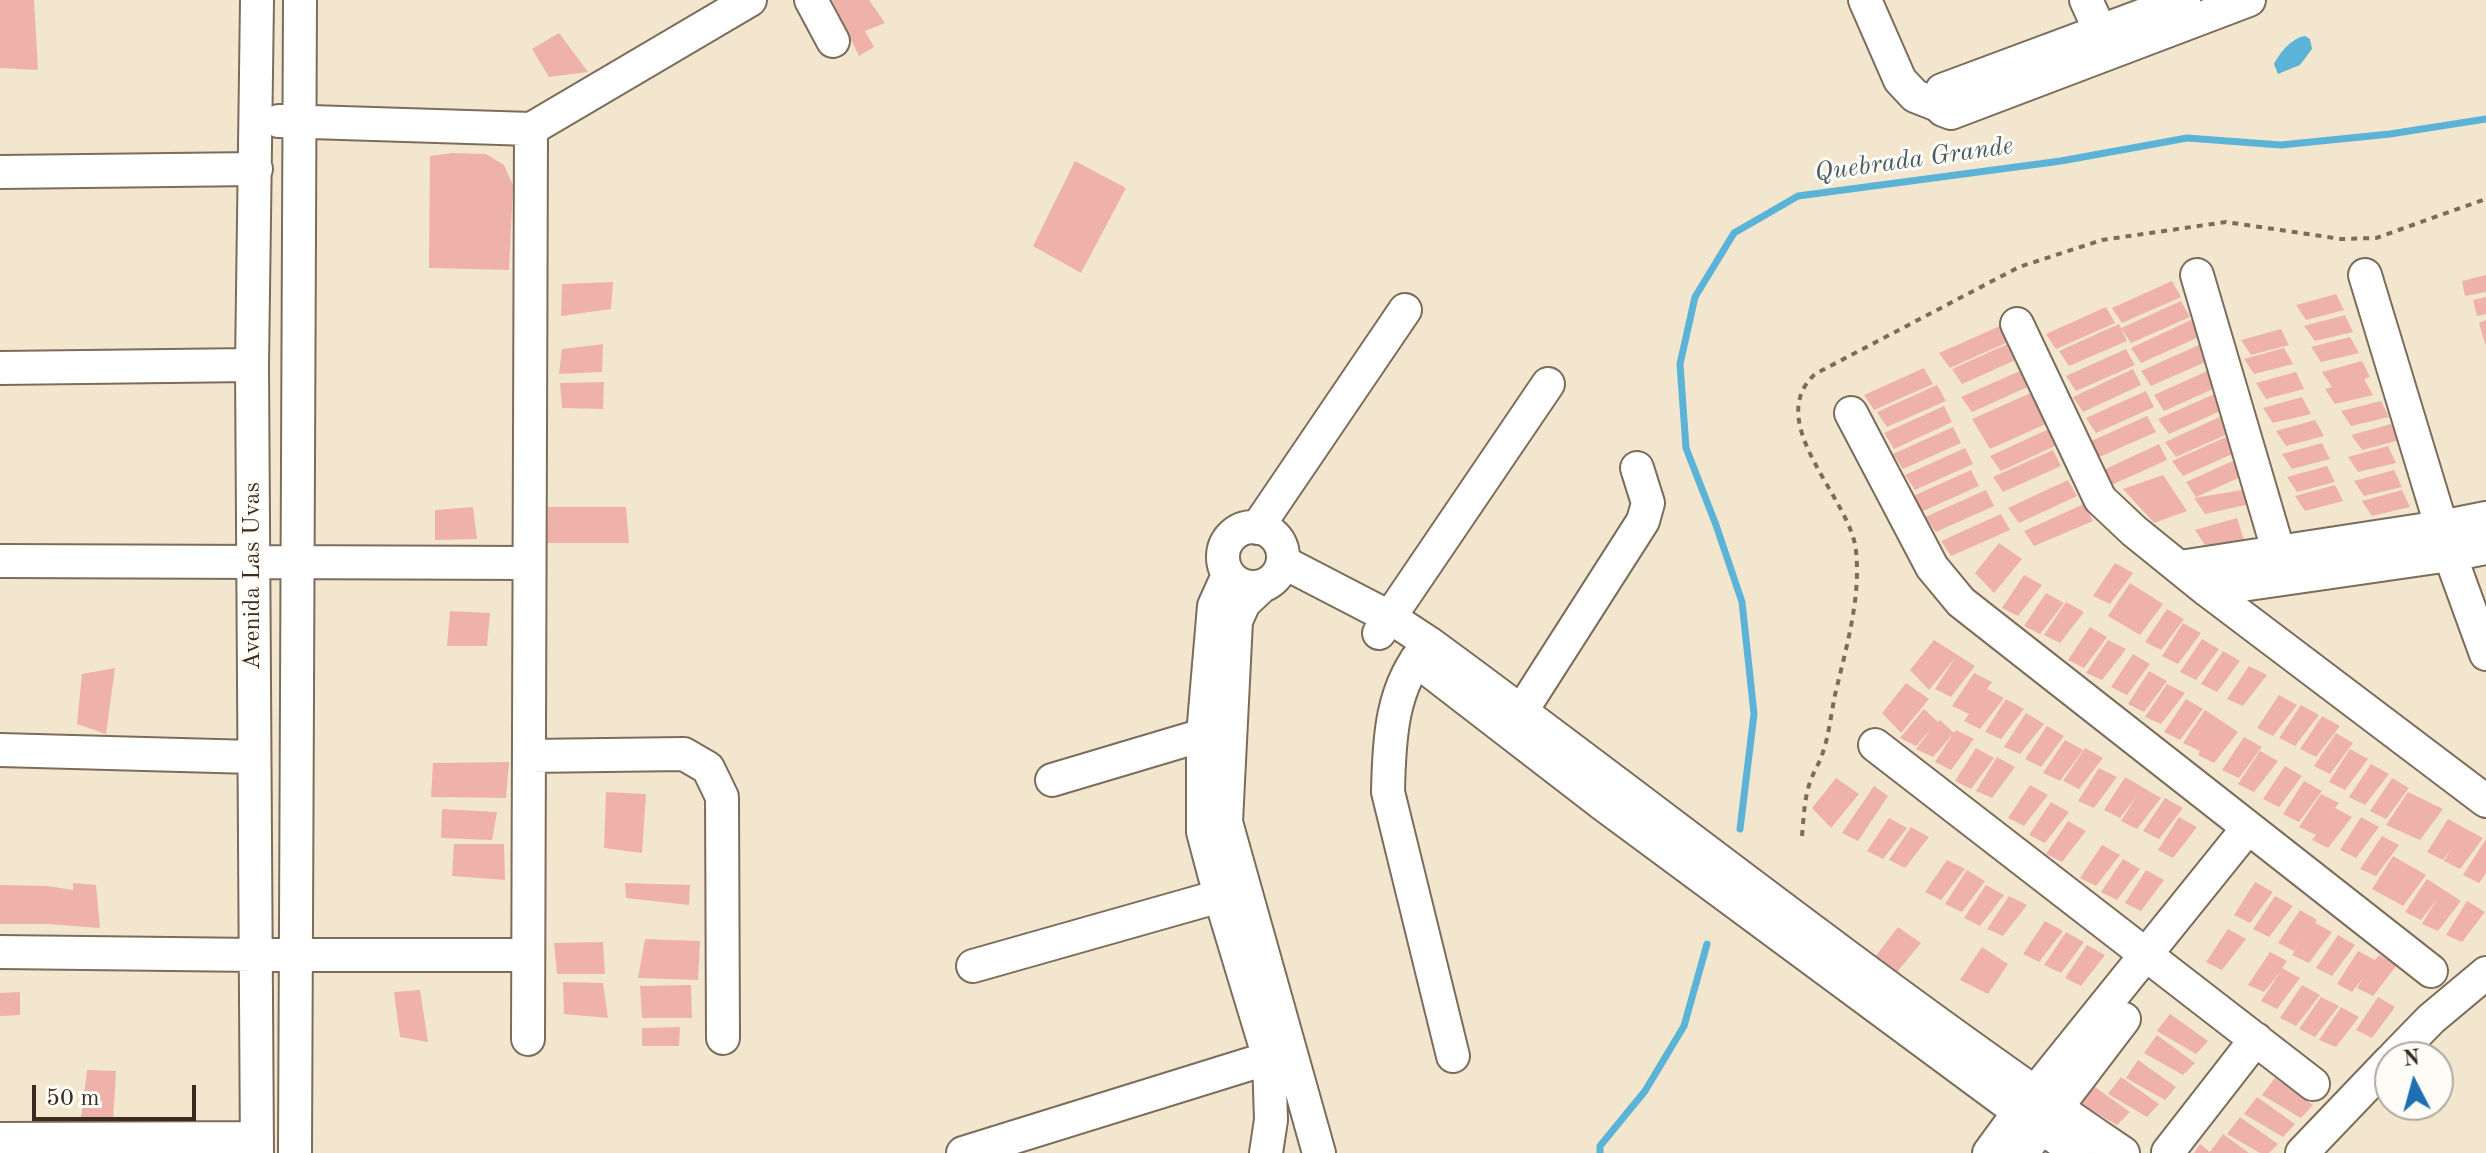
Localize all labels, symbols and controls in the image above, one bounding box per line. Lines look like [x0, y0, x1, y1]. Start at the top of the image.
water label: Quebrada Grande [1813, 131, 2015, 189]
street label: Avenida Las Uvas [239, 482, 267, 670]
north arrow [2374, 1041, 2454, 1121]
text: N [2402, 1047, 2421, 1071]
scale bar [36, 1069, 200, 1119]
text: 50 m [46, 1087, 100, 1111]

